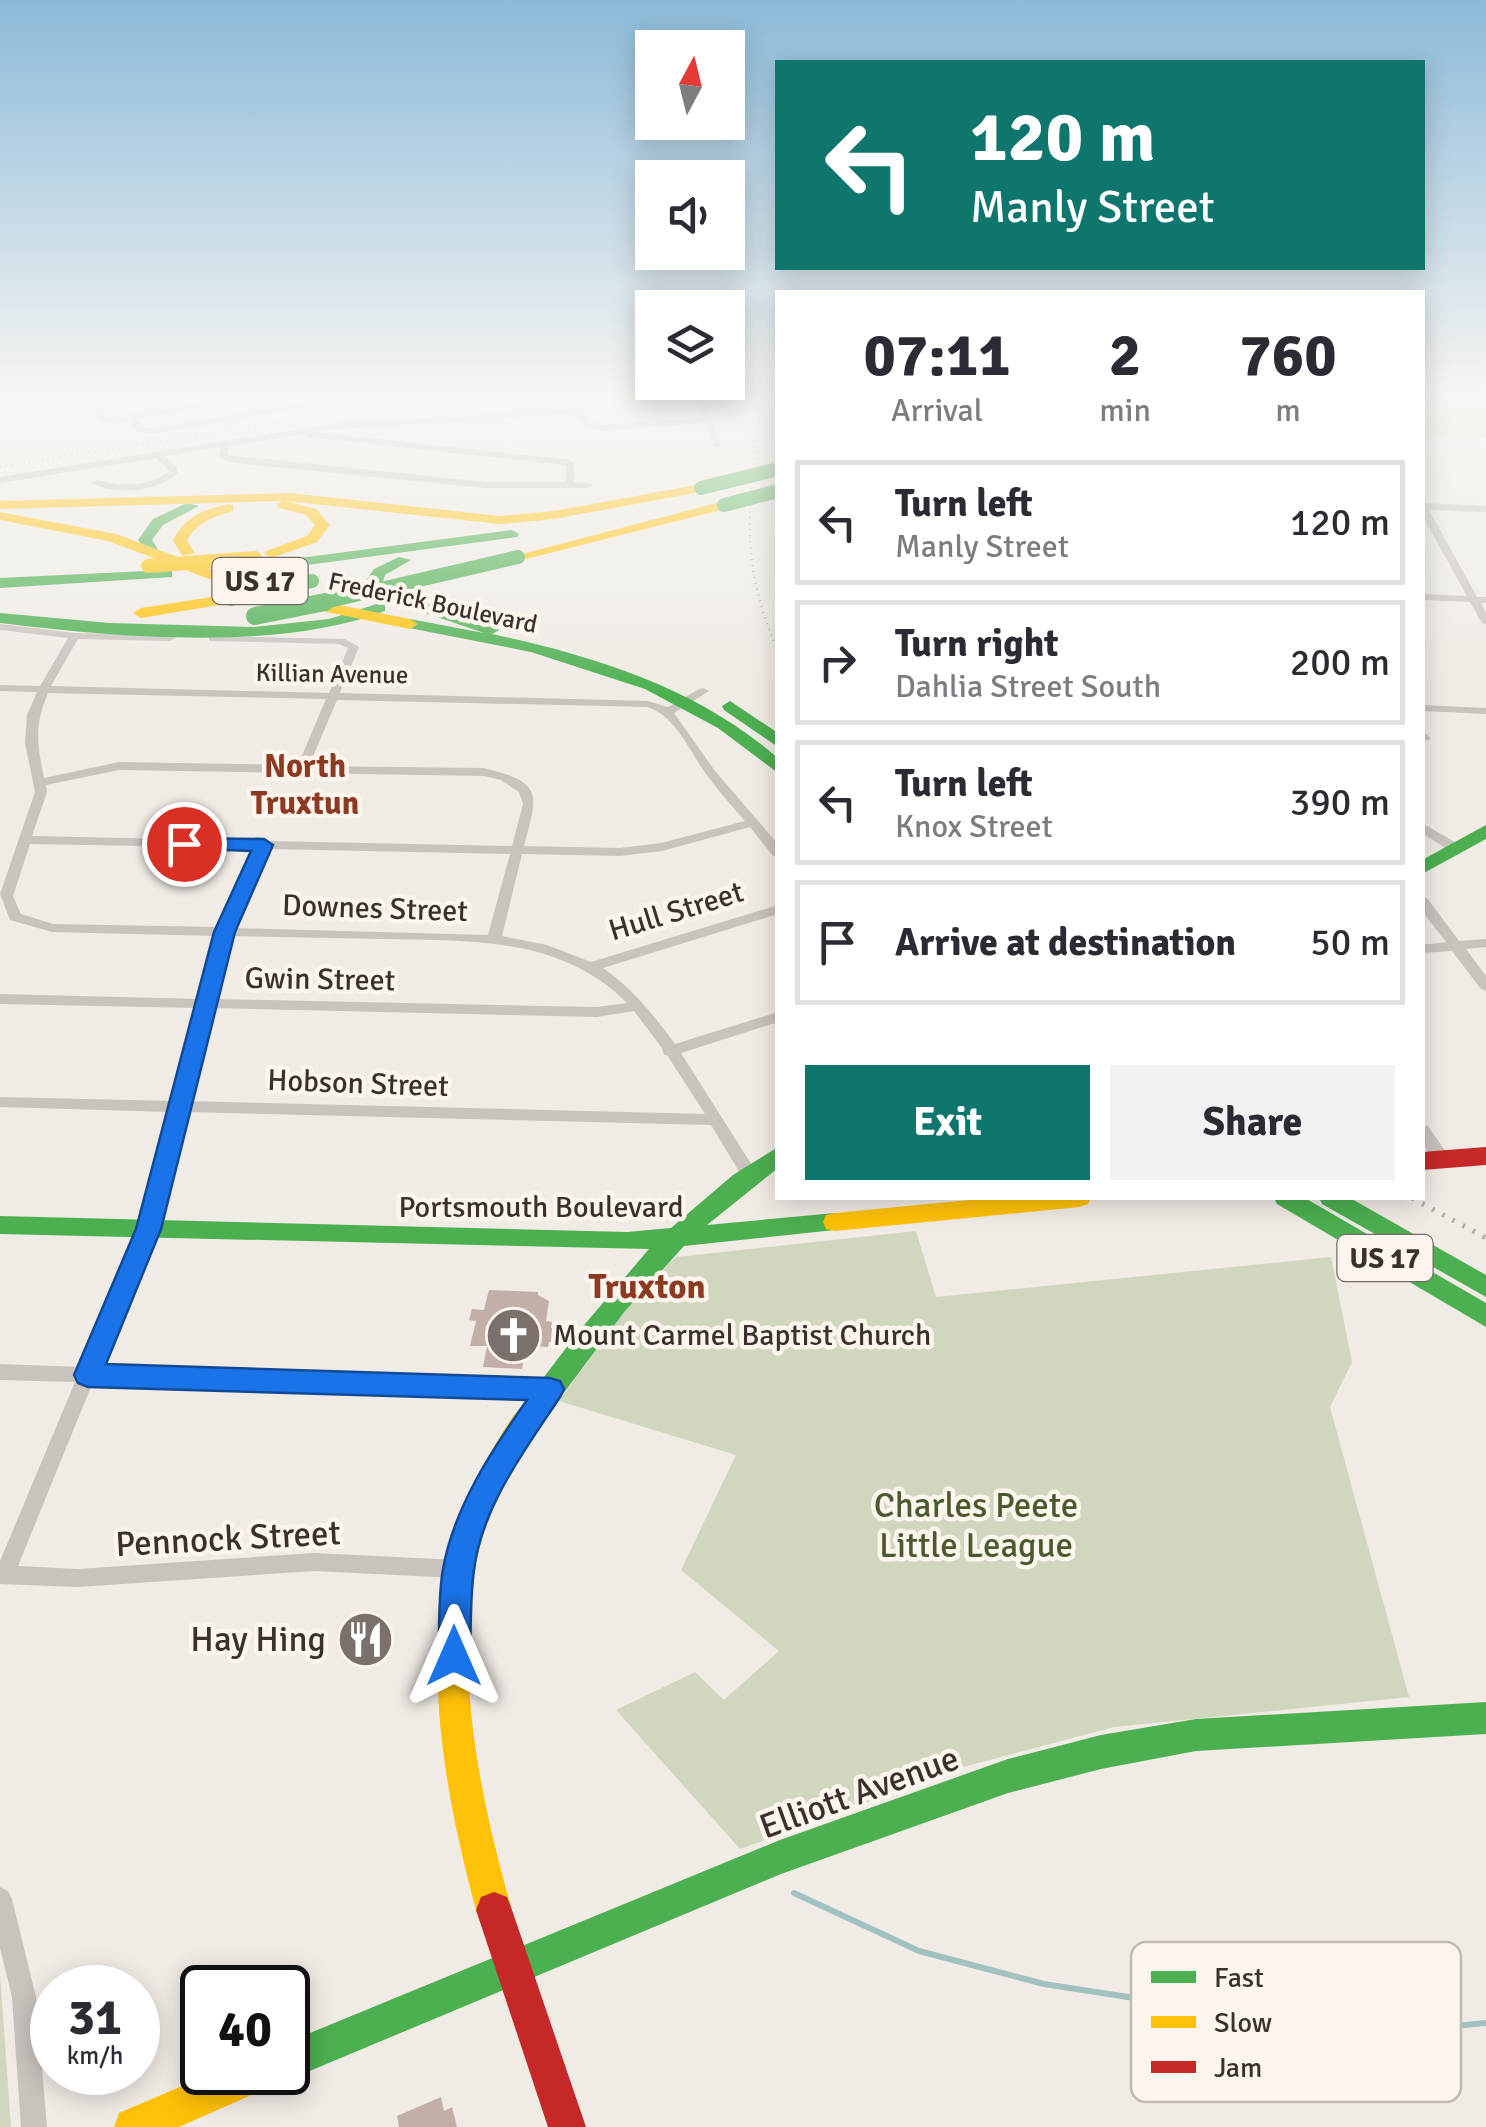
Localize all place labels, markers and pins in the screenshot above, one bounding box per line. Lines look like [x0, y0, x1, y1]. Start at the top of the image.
pin [142, 802, 227, 887]
church icon: Mount Carmel Baptist Church [484, 1305, 544, 1365]
place label: Mount Carmel Baptist Church [553, 1317, 931, 1354]
restaurant icon: Hay Hing [335, 1609, 395, 1669]
place label: Hay Hing [190, 1618, 326, 1661]

